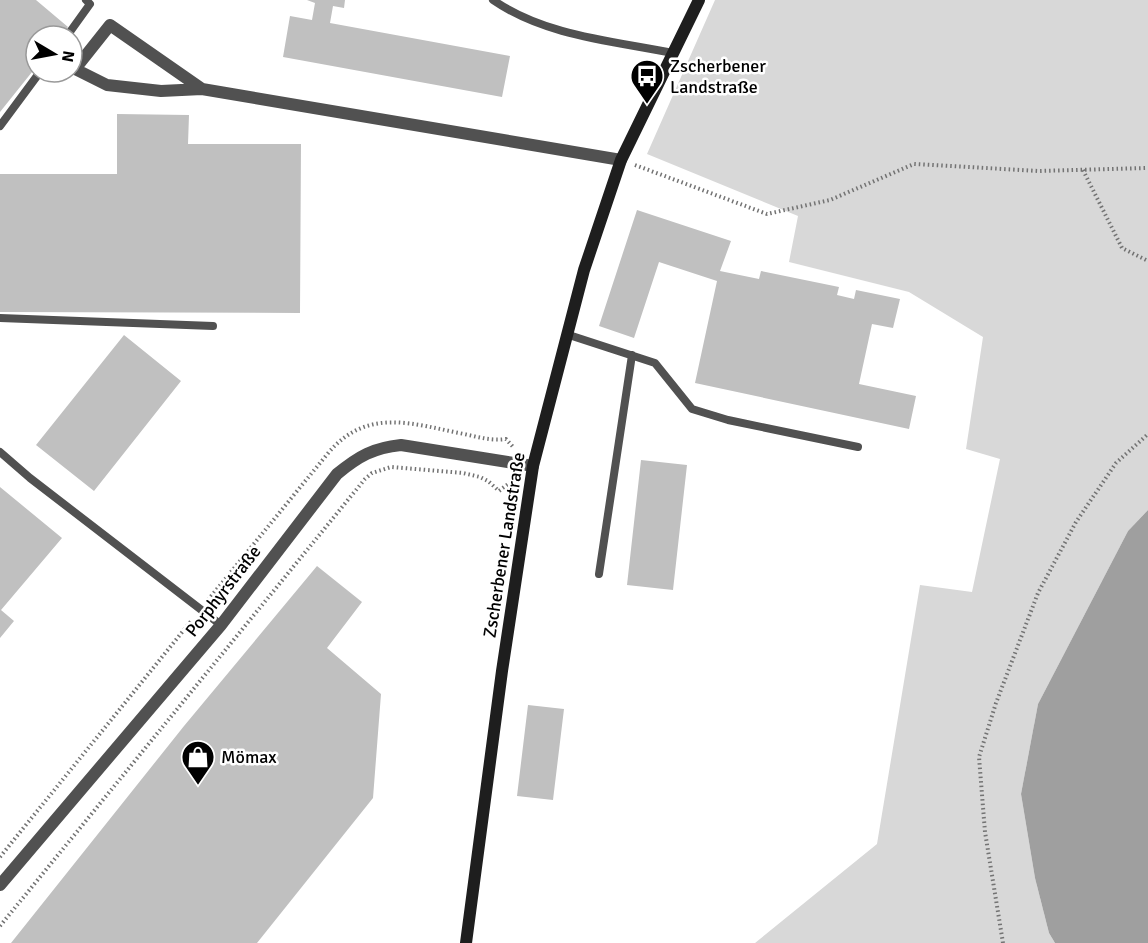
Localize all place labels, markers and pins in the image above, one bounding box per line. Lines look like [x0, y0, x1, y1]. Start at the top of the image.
place label: Zscherbener Landstraße [670, 55, 766, 98]
bus stop icon: Zscherbener Landstraße [629, 58, 665, 105]
shop icon: Mömax [180, 739, 216, 786]
place label: Mömax [221, 746, 277, 768]

